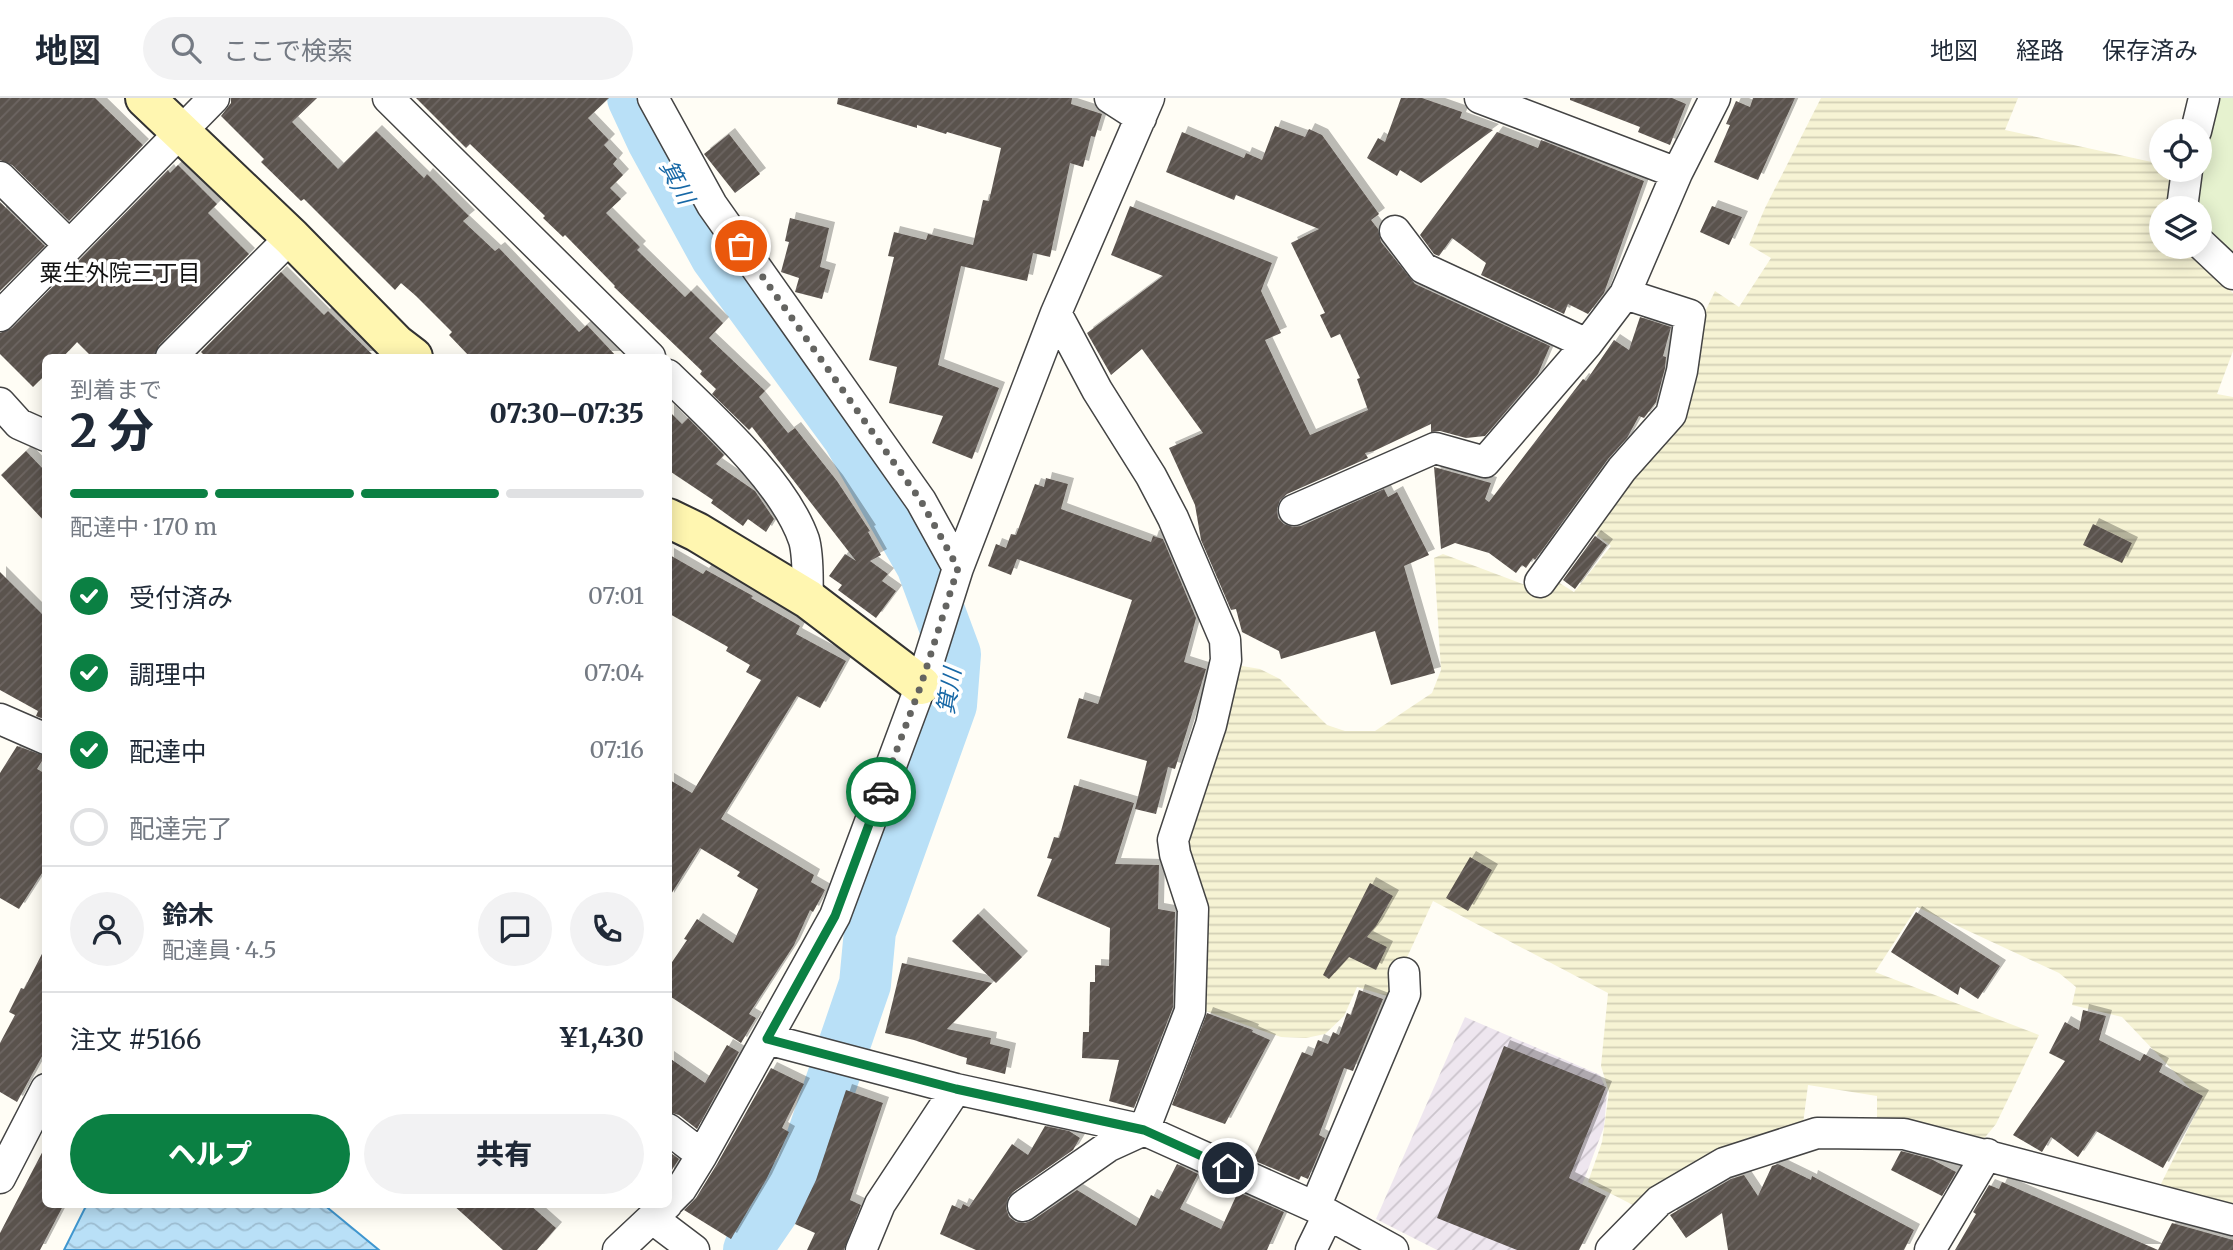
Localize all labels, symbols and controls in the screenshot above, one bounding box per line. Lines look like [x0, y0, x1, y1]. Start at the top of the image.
search box [143, 17, 633, 80]
icon: search [167, 29, 205, 67]
text: 地図 [35, 30, 101, 71]
text: ここで検索 [223, 34, 353, 67]
text: 地図 [1930, 35, 1978, 66]
text: 経路 [2016, 35, 2064, 66]
text: 保存済み [2102, 35, 2198, 66]
map controls [2149, 119, 2212, 259]
button: locate [2149, 119, 2212, 182]
water label: 箕川 [654, 155, 702, 212]
button: layers [2149, 196, 2212, 259]
pin [711, 216, 771, 276]
icon: bag [722, 227, 760, 265]
district label: 粟生外院三丁目 [40, 258, 201, 287]
text: 到着まで [70, 375, 162, 404]
text: 07:30–07:35 [490, 397, 644, 430]
text: 2 分 [70, 402, 154, 460]
text: 配達中 · 170 m [70, 512, 217, 541]
icon: check [70, 577, 108, 615]
text: 受付済み [129, 581, 233, 614]
text: 07:01 [588, 581, 644, 610]
icon: check [70, 654, 108, 692]
text: 調理中 [129, 658, 207, 691]
text: 07:04 [584, 658, 644, 687]
water label: 箕川 [931, 663, 967, 716]
icon: check [70, 731, 108, 769]
text: 配達中 [129, 735, 207, 768]
text: 07:16 [590, 735, 644, 764]
courier [846, 757, 916, 827]
icon: car [862, 773, 900, 811]
text: 配達完了 [129, 812, 233, 845]
button: person [70, 892, 144, 966]
button: chat [478, 892, 552, 966]
button: phone [570, 892, 644, 966]
text: 鈴木 [162, 898, 214, 931]
text: 配達員 · 4.5 [162, 935, 277, 964]
text: ¥1,430 [558, 1021, 644, 1054]
text: 注文 #5166 [70, 1023, 202, 1056]
button: ヘルプ [70, 1114, 350, 1194]
button: 共有 [364, 1114, 644, 1194]
pin [1198, 1138, 1258, 1198]
icon: home [1209, 1149, 1247, 1187]

